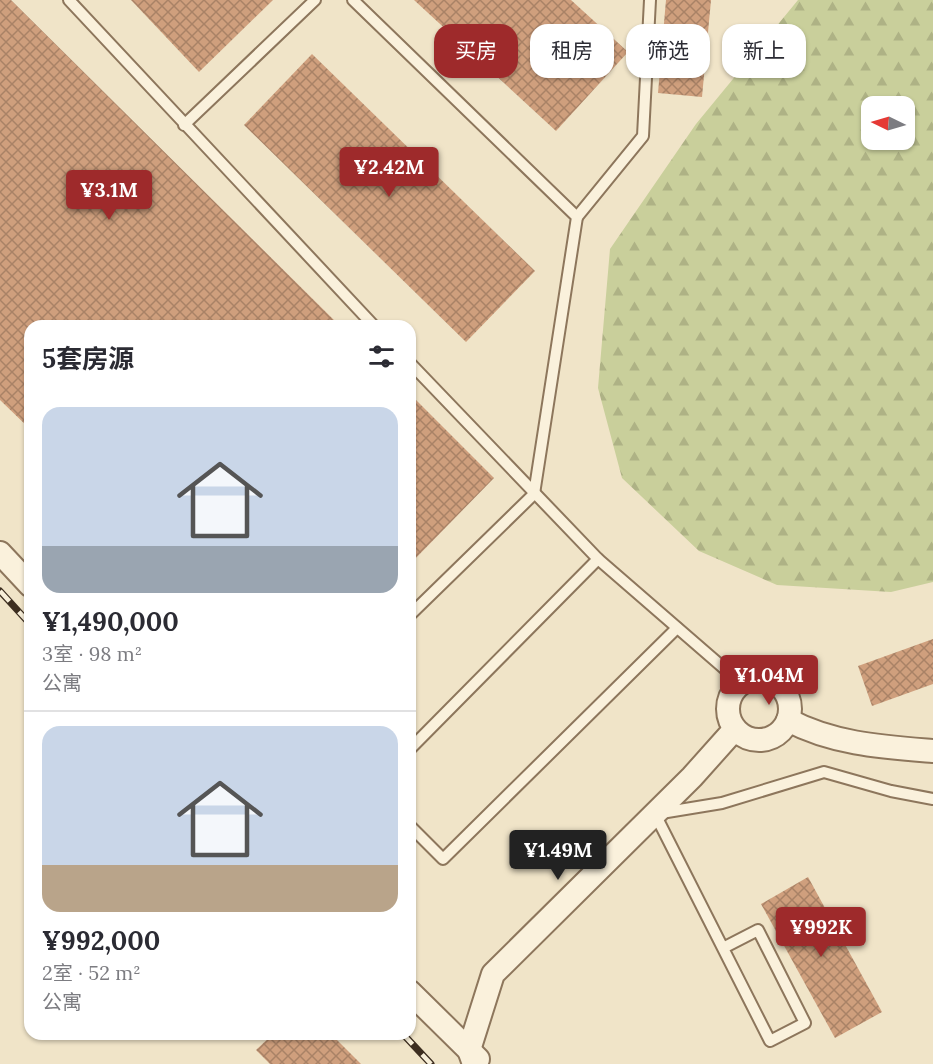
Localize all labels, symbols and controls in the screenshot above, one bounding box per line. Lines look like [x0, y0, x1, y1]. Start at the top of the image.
chip: 买房 [434, 24, 518, 78]
chip: 租房 [530, 24, 614, 78]
chip: 筛选 [626, 24, 710, 78]
chip: 新上 [722, 24, 806, 78]
north arrow [861, 96, 915, 150]
map controls [861, 96, 915, 150]
pin: ¥2.42M [340, 147, 438, 198]
text: ¥2.42M [354, 154, 424, 179]
pin: ¥3.1M [67, 170, 151, 221]
text: ¥3.1M [80, 177, 138, 202]
icon: filters [365, 340, 398, 373]
text: 5套房源 [42, 342, 134, 375]
icon: home [166, 446, 274, 554]
text: ¥1,490,000 [42, 605, 179, 638]
text: 3室 · 98 m² [42, 641, 142, 666]
pin: ¥1.04M [720, 655, 818, 706]
text: ¥1.04M [734, 662, 804, 687]
text: 公寓 [42, 670, 82, 695]
icon: home [166, 765, 274, 873]
pin: ¥1.49M [509, 830, 607, 881]
text: ¥1.49M [523, 837, 593, 862]
pin: ¥992K [779, 907, 863, 958]
text: ¥992K [790, 914, 852, 939]
text: ¥992,000 [42, 924, 160, 957]
text: 2室 · 52 m² [42, 960, 141, 985]
text: 公寓 [42, 989, 82, 1014]

